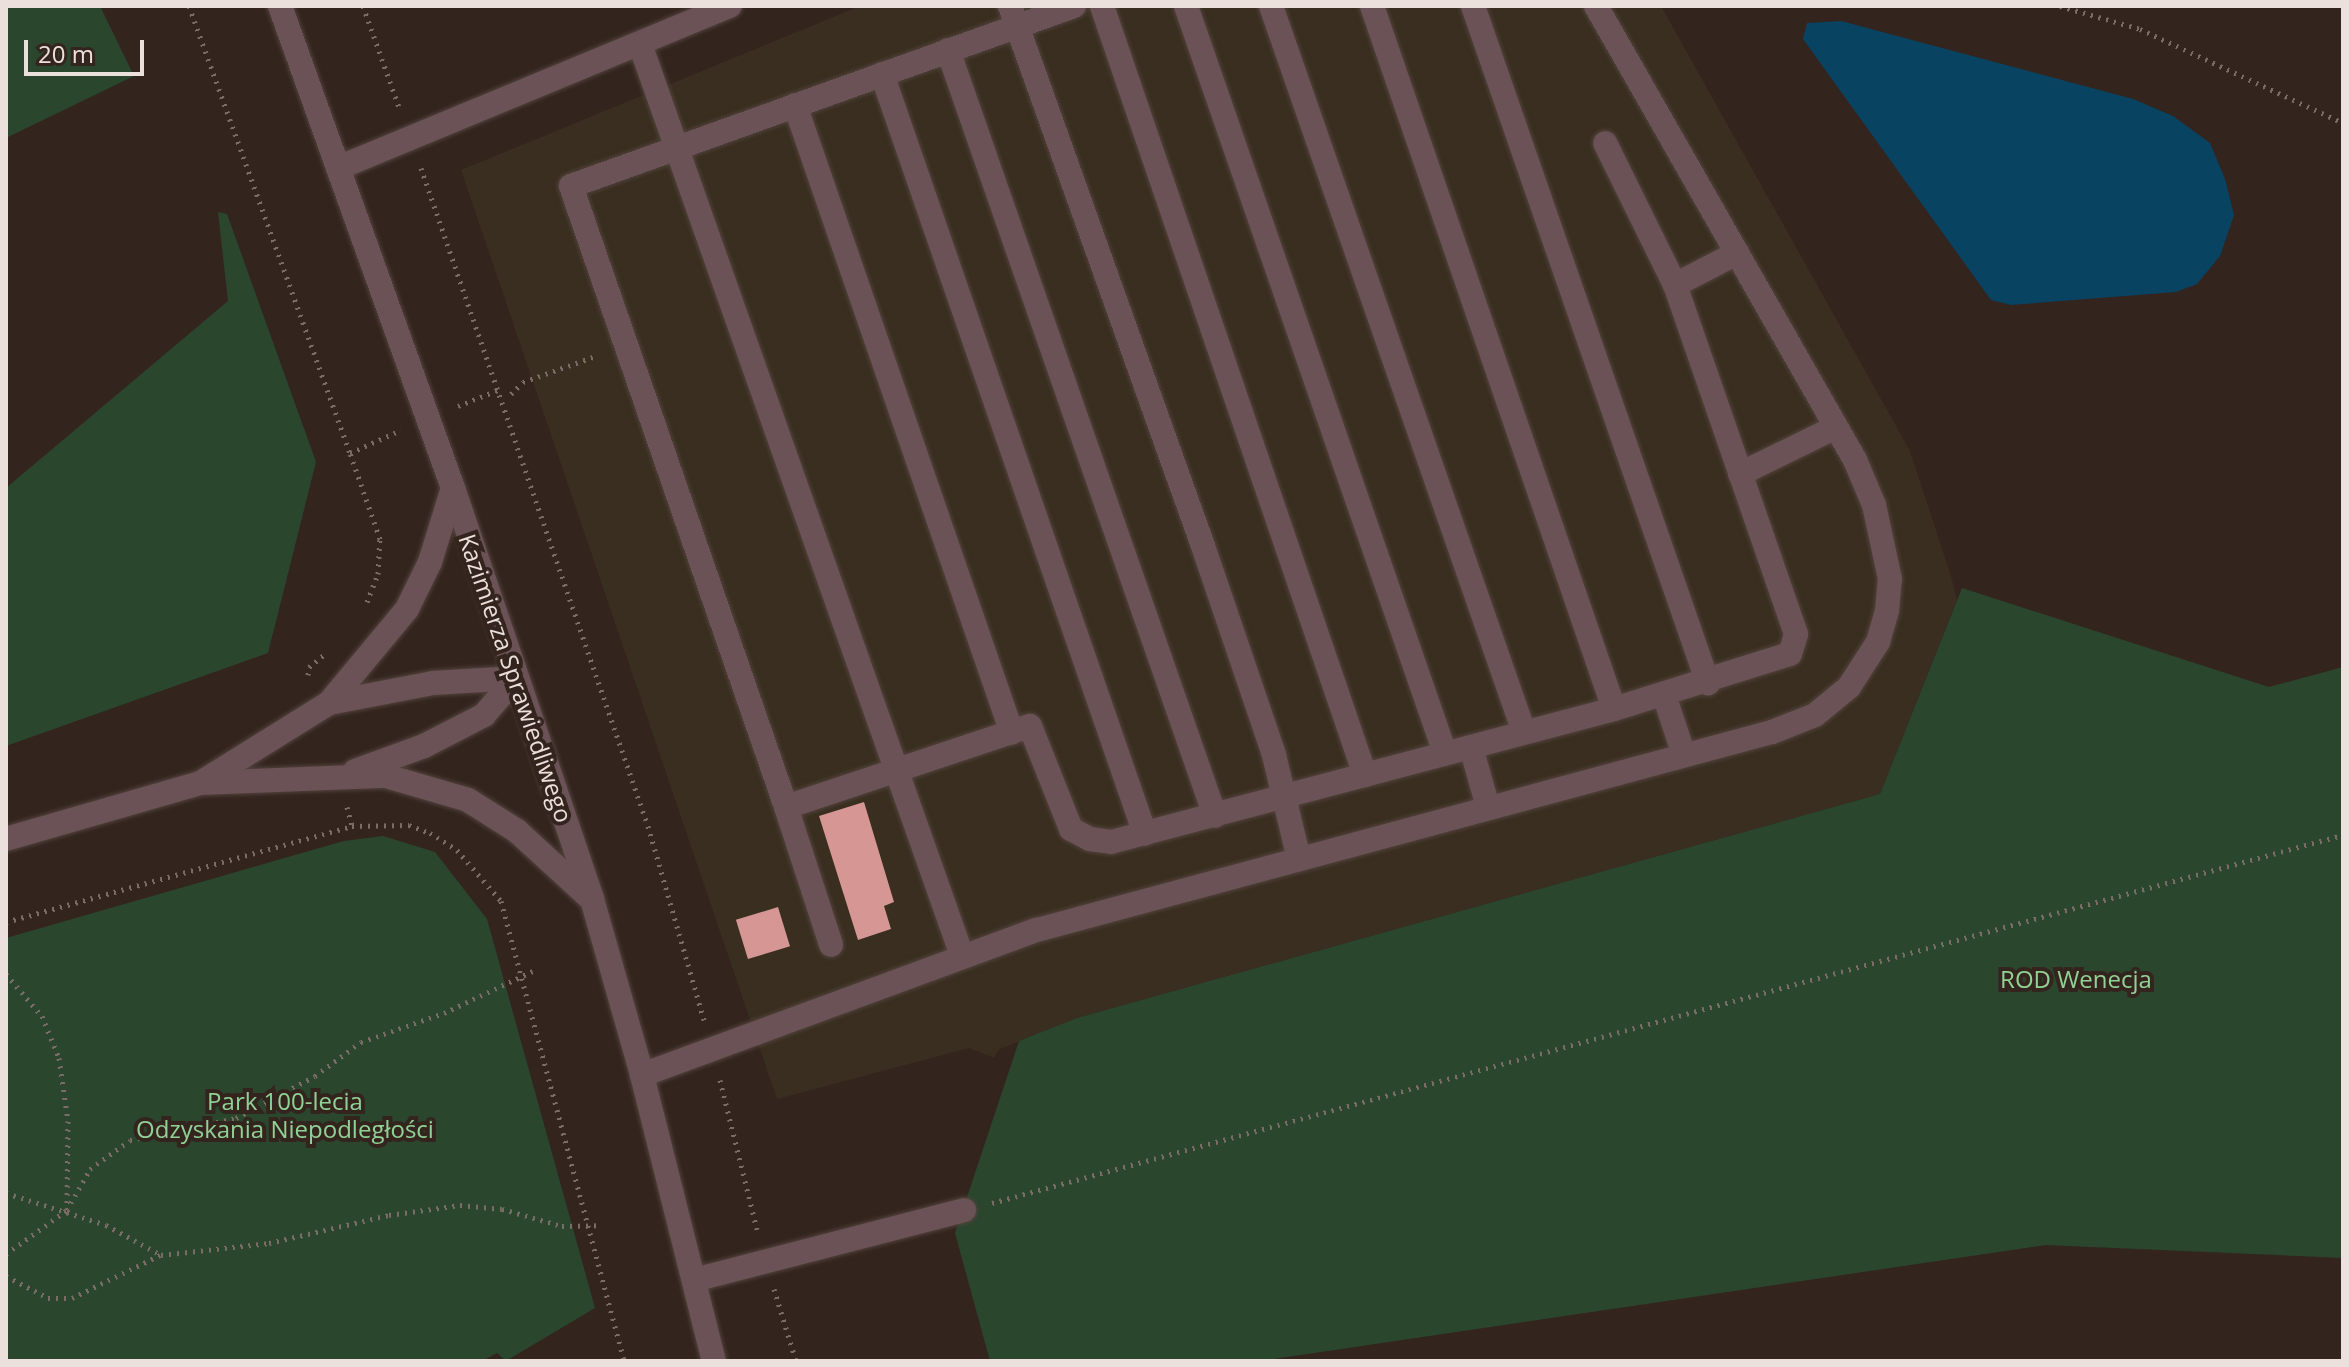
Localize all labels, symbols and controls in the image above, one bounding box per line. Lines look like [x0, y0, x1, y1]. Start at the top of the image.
scale bar [28, 24, 148, 74]
text: 20 m [38, 37, 94, 70]
street label: Kazimierza Sprawiedliwego [453, 530, 579, 826]
park label: ROD Wenecja [2000, 965, 2152, 993]
park label: Park 100-lecia Odzyskania Niepodległości [136, 1087, 434, 1143]

